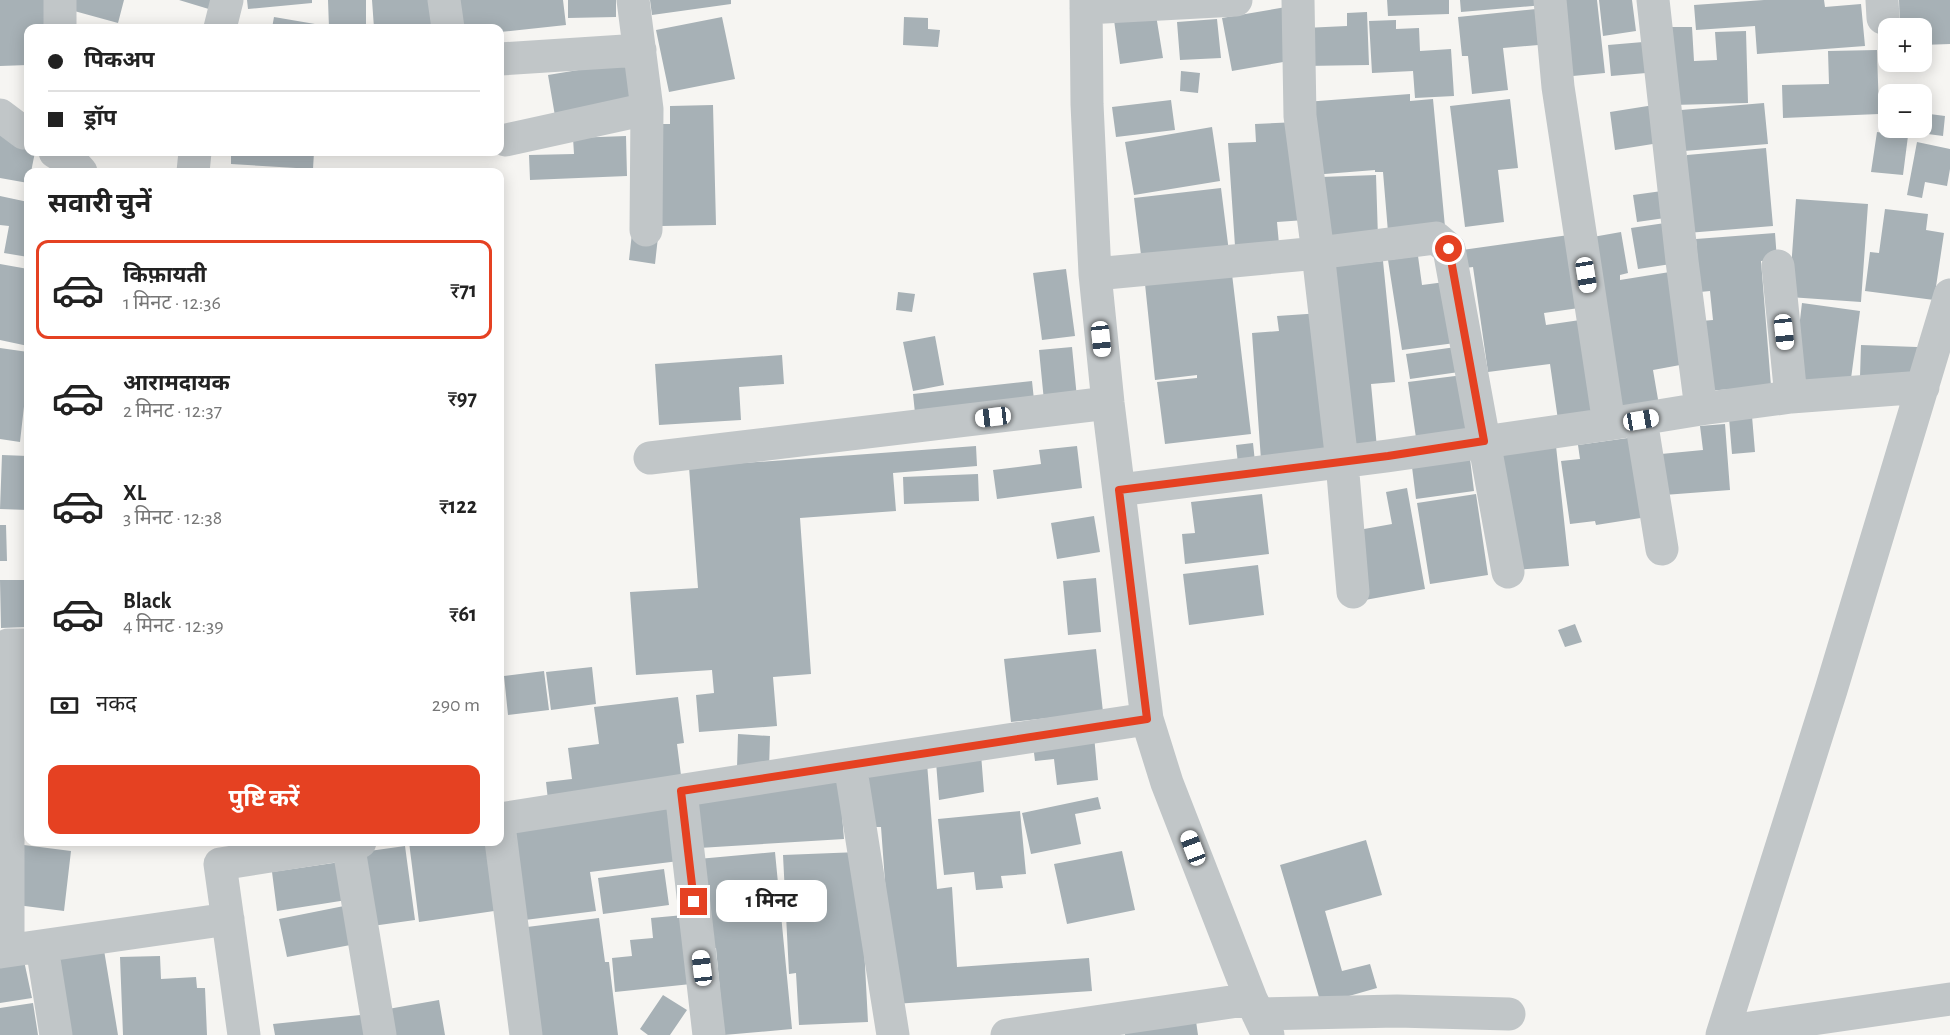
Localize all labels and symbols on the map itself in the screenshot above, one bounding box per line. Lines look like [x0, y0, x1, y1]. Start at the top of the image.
route start [1435, 235, 1462, 262]
car [1574, 256, 1598, 294]
car [1773, 313, 1795, 351]
car [1090, 320, 1112, 358]
car [974, 406, 1012, 428]
car [1622, 408, 1660, 432]
car [1178, 828, 1208, 868]
callout: 1 मिनट [715, 881, 826, 923]
route end [680, 888, 707, 915]
car [691, 949, 713, 987]

